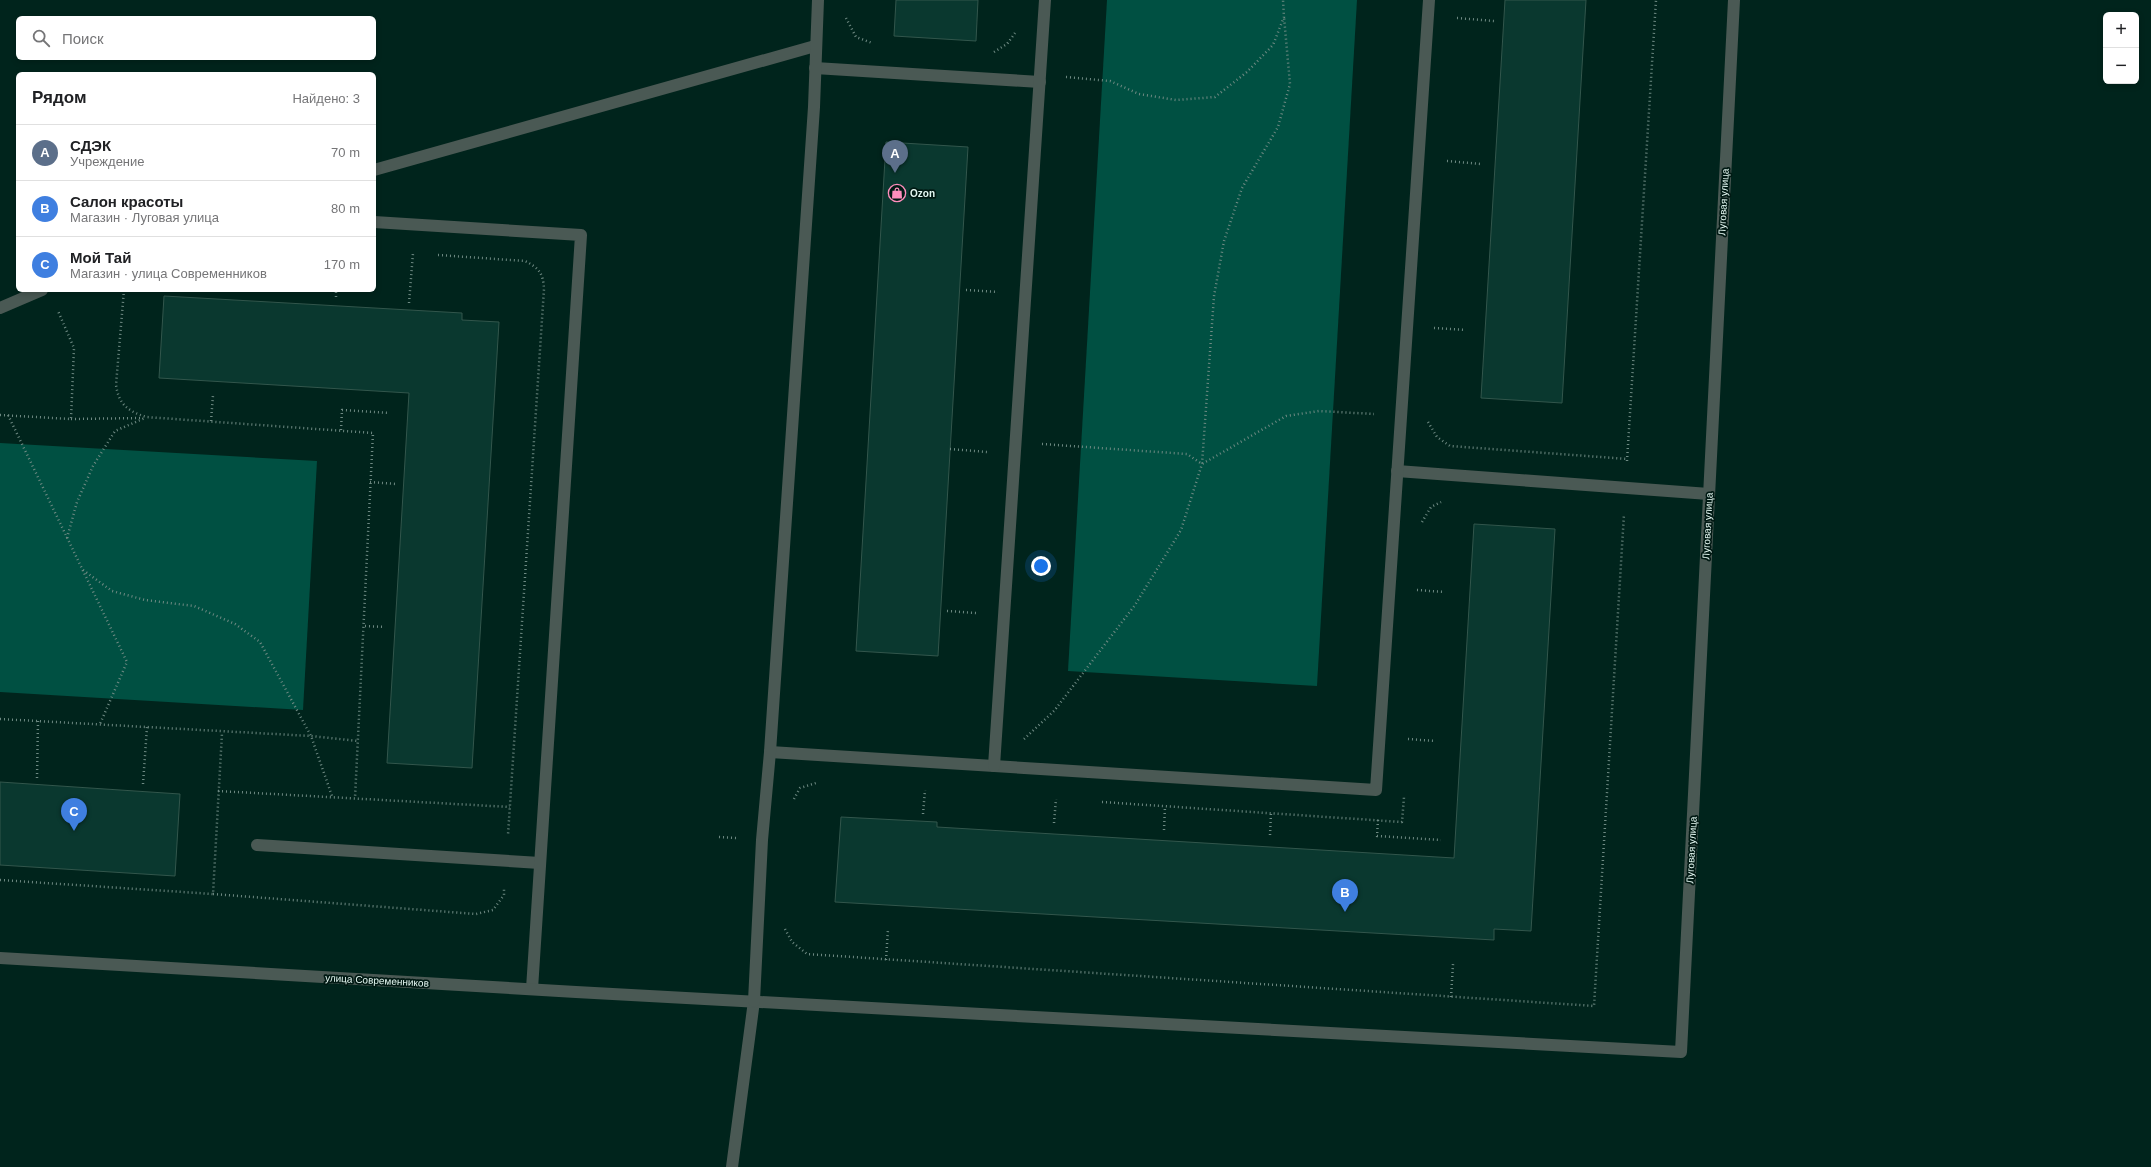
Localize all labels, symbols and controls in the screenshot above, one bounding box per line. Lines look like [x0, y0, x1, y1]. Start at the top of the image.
map controls [2103, 12, 2139, 84]
button: + [2103, 12, 2139, 48]
search box [16, 16, 376, 60]
icon: search [30, 27, 52, 49]
text: Поиск [62, 30, 104, 47]
button: − [2103, 48, 2139, 84]
text: Рядом [32, 88, 87, 107]
text: Найдено: 3 [292, 91, 360, 106]
text: СДЭК [70, 137, 111, 154]
pin: A [882, 140, 908, 173]
text: A [40, 145, 50, 160]
text: 70 m [331, 145, 360, 160]
text: Учреждение [70, 154, 145, 169]
street label: Луговая улица [1716, 168, 1731, 236]
shop icon: Ozon [887, 183, 907, 203]
place label: Ozon [910, 188, 935, 199]
text: Салон красоты [70, 193, 183, 210]
text: B [40, 201, 50, 216]
text: 80 m [331, 201, 360, 216]
text: Магазин · Луговая улица [70, 210, 219, 225]
text: Мой Тай [70, 249, 131, 266]
text: C [40, 257, 50, 272]
text: 170 m [324, 257, 360, 272]
text: Магазин · улица Современников [70, 266, 267, 281]
street label: Луговая улица [1700, 492, 1715, 560]
your location [1031, 556, 1051, 576]
pin: C [61, 798, 87, 831]
street label: Луговая улица [1684, 816, 1699, 884]
pin: B [1332, 879, 1358, 912]
street label: улица Современников [325, 972, 429, 989]

